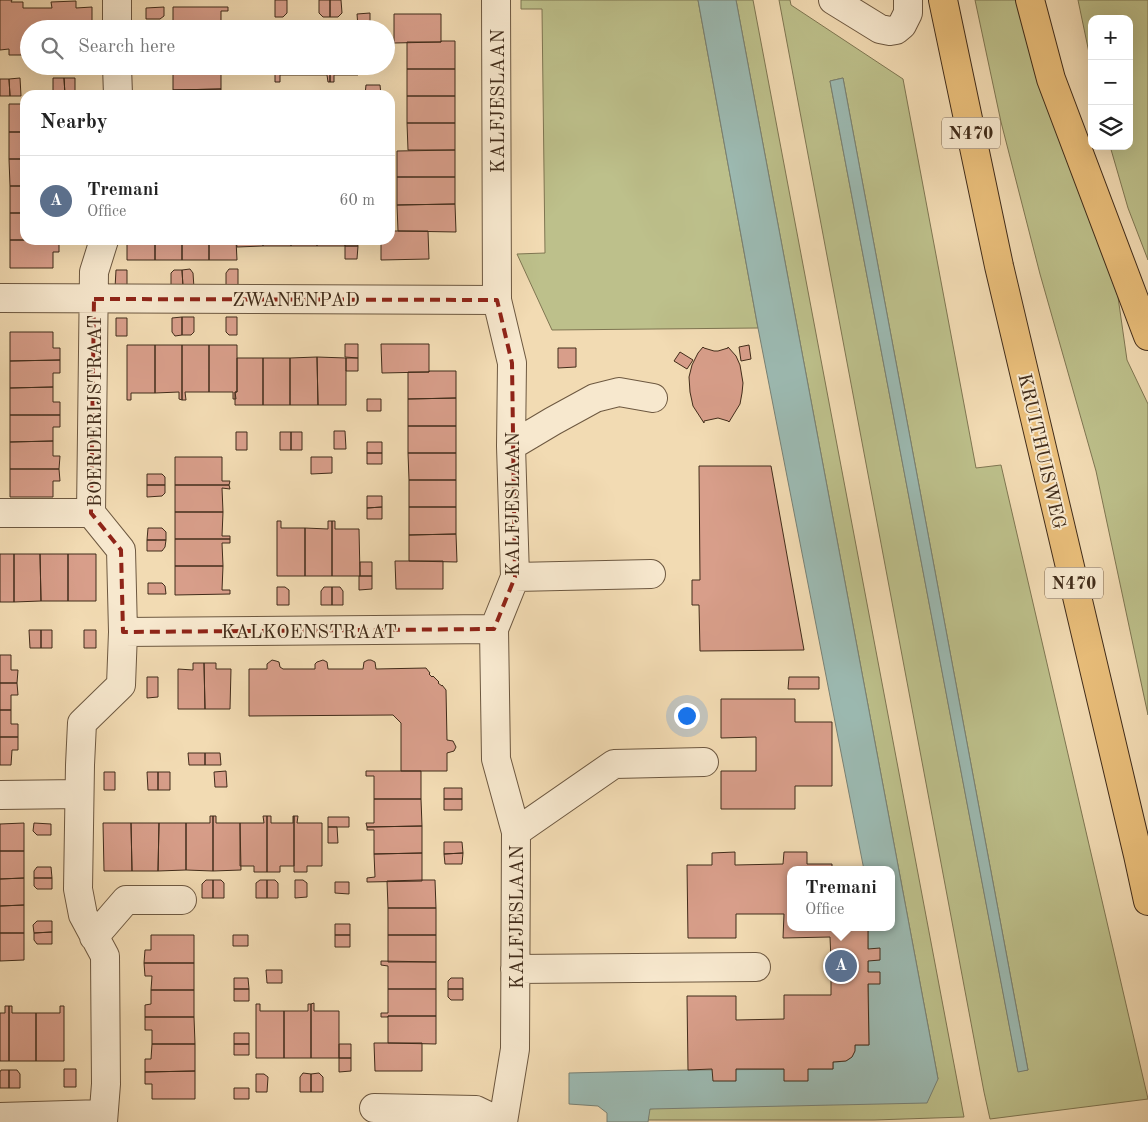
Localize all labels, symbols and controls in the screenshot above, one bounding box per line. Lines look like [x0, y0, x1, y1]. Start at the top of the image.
map controls [1088, 15, 1133, 150]
button: + [1088, 15, 1133, 60]
search box [20, 20, 395, 75]
street label: KALFJESLAAN [490, 28, 509, 173]
icon: search [38, 34, 66, 62]
text: Search here [78, 38, 175, 57]
button: − [1088, 60, 1133, 105]
button: layers [1088, 105, 1133, 150]
text: Nearby [40, 112, 108, 133]
road number: N470 [942, 118, 1000, 148]
text: Tremani [87, 181, 159, 200]
text: A [50, 193, 62, 209]
text: 60 m [339, 193, 375, 209]
text: Office [87, 204, 126, 220]
street label: ZWANENPAD [232, 292, 360, 311]
street label: BOERDERIJSTRAAT [87, 315, 106, 507]
street label: KRUITHUISWEG [1013, 372, 1068, 532]
street label: KALFJESLAAN [505, 431, 524, 576]
road number: N470 [1045, 568, 1103, 598]
street label: KALKOENSTRAAT [221, 624, 397, 643]
your location [674, 703, 700, 729]
street label: KALFJESLAAN [509, 844, 528, 989]
popup [787, 866, 895, 931]
text: Tremani [805, 879, 877, 898]
text: Office [805, 902, 844, 918]
pin: A [825, 947, 857, 985]

